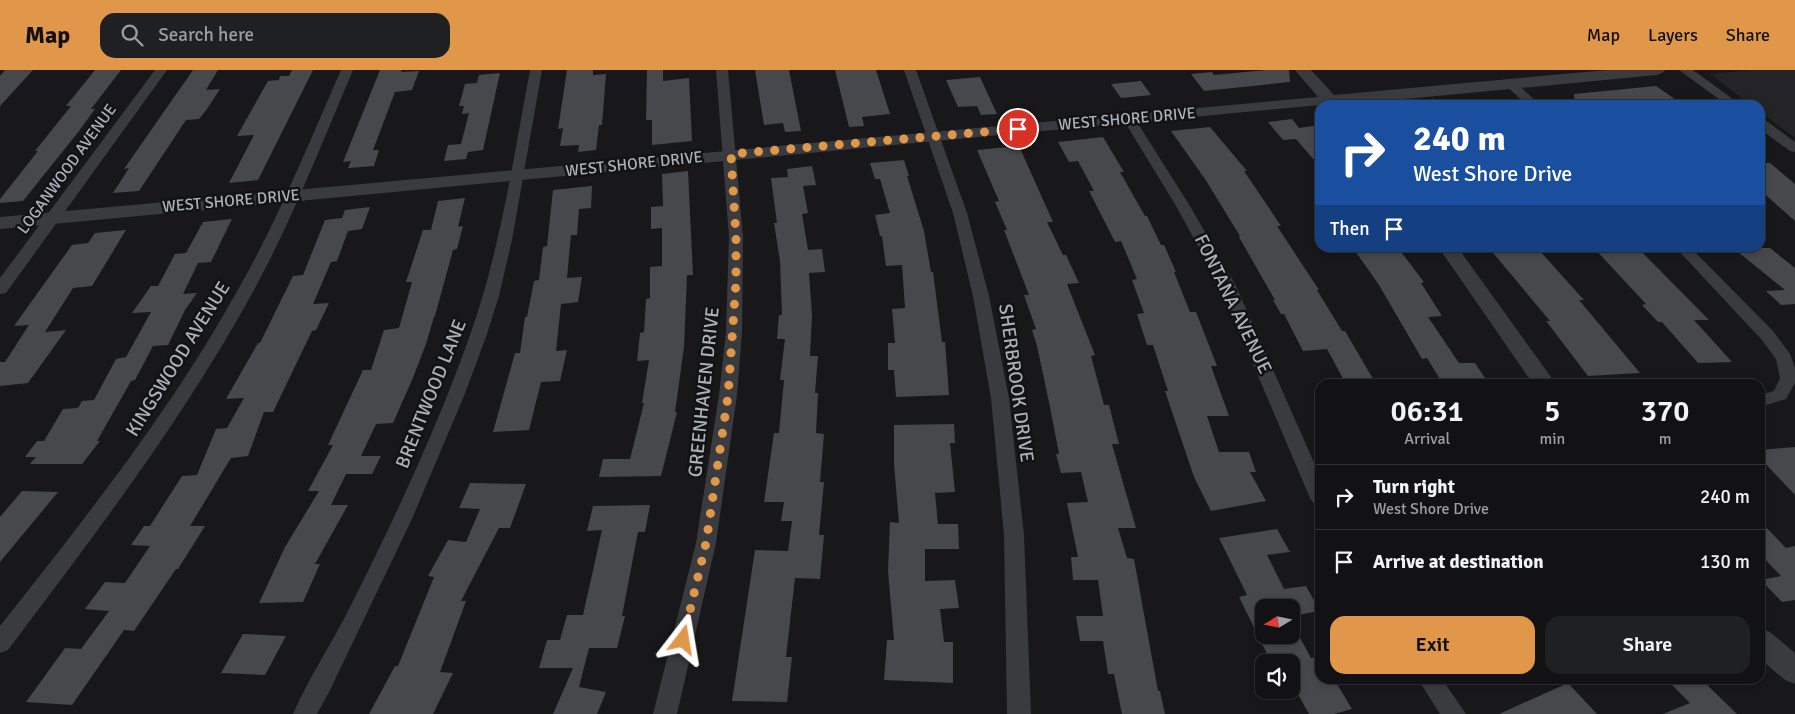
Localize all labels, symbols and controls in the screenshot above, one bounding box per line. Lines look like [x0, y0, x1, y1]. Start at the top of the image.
search box [100, 13, 450, 58]
text: Map [25, 20, 70, 50]
icon: search [118, 21, 146, 49]
text: Search here [158, 23, 254, 47]
text: Map [1587, 24, 1620, 46]
text: Layers [1648, 24, 1698, 46]
text: Share [1726, 24, 1770, 46]
street label: LOGANWOOD AVENUE [13, 100, 121, 238]
street label: WEST SHORE DRIVE [1057, 103, 1197, 135]
pin [997, 108, 1039, 150]
icon: arrive [1004, 115, 1032, 143]
text: 240 m [1413, 117, 1506, 160]
icon: right [1330, 120, 1395, 185]
street label: WEST SHORE DRIVE [564, 147, 704, 181]
text: West Shore Drive [1413, 160, 1572, 187]
street label: WEST SHORE DRIVE [161, 185, 301, 217]
icon: arrive [1380, 215, 1408, 243]
text: Then [1330, 217, 1370, 241]
street label: FONTANA AVENUE [1189, 230, 1277, 378]
street label: KINGSWOOD AVENUE [121, 277, 235, 441]
street label: SHERBROOK DRIVE [993, 302, 1039, 464]
street label: GREENHAVEN DRIVE [683, 306, 725, 478]
street label: BRENTWOOD LANE [390, 316, 472, 472]
text: 06:31 [1391, 393, 1464, 430]
text: 5 [1544, 393, 1560, 430]
text: 370 [1641, 393, 1689, 430]
text: Arrival [1404, 429, 1450, 449]
text: min [1539, 429, 1565, 449]
text: m [1659, 429, 1671, 449]
text: Turn right [1373, 475, 1455, 499]
icon: right [1330, 483, 1358, 511]
text: 240 m [1700, 485, 1750, 509]
text: West Shore Drive [1373, 499, 1489, 519]
icon: arrive [1330, 548, 1358, 576]
text: Arrive at destination [1373, 550, 1544, 574]
text: 130 m [1700, 550, 1750, 574]
north arrow [1255, 599, 1300, 644]
map controls [1255, 599, 1300, 699]
position arrow [656, 613, 708, 665]
button: Exit [1330, 616, 1535, 674]
button: Share [1545, 616, 1750, 674]
button: sound [1255, 654, 1300, 699]

